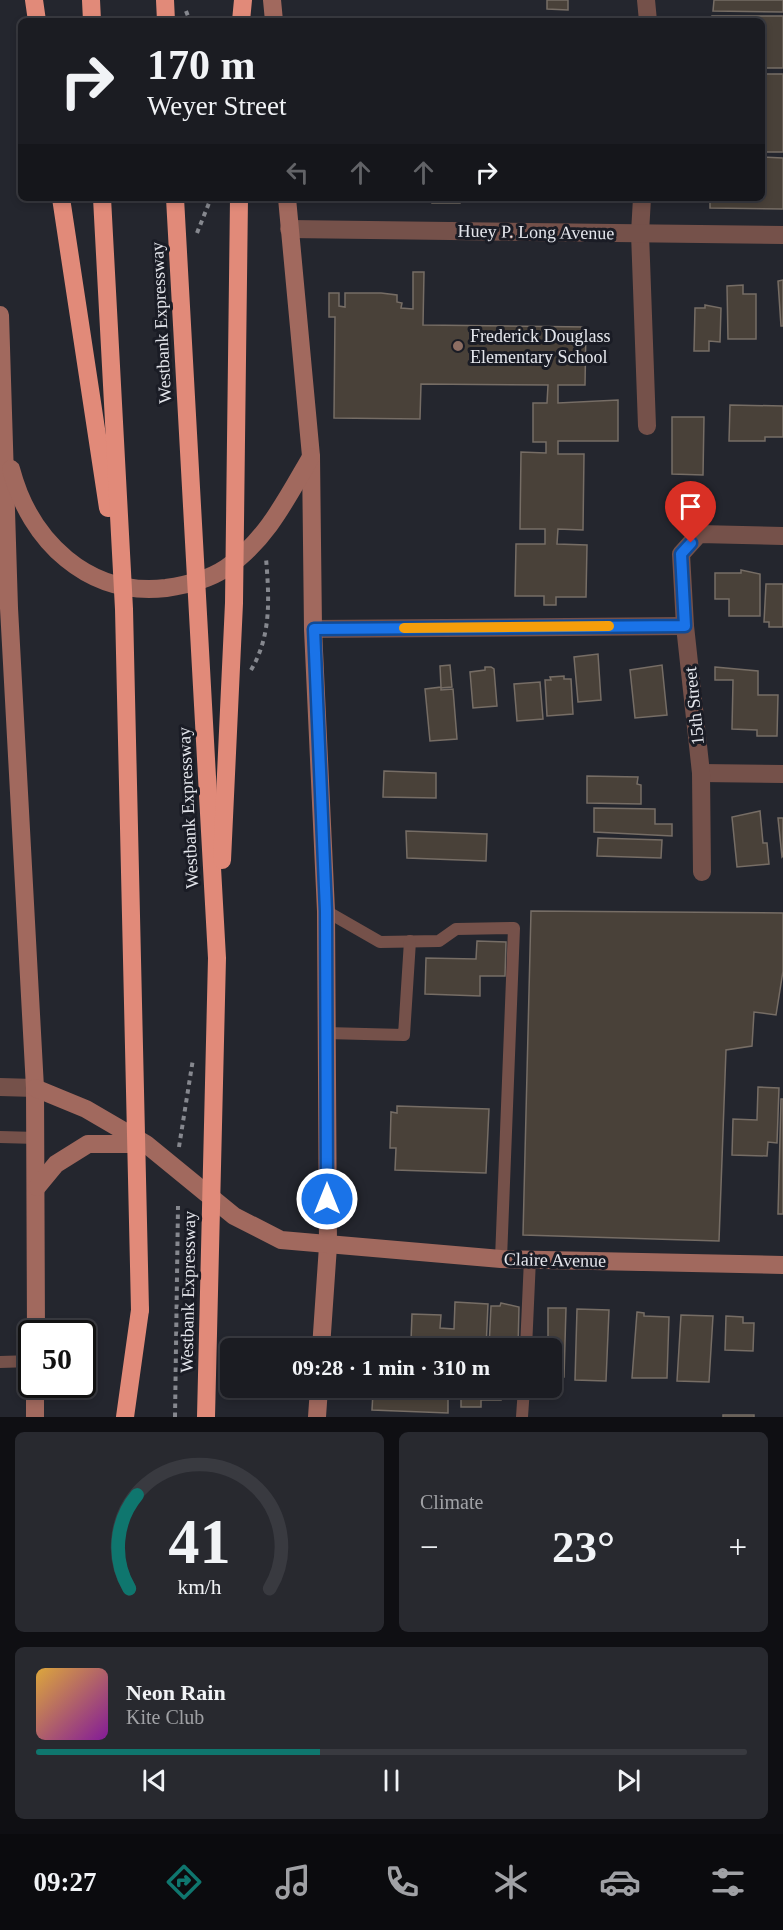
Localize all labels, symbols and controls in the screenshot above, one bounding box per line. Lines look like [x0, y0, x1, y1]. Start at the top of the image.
icon: right [48, 42, 126, 120]
text: 170 m [147, 42, 256, 88]
text: Weyer Street [147, 91, 287, 121]
icon: left [281, 156, 314, 189]
icon: ahead [344, 156, 377, 189]
icon: ahead [407, 156, 440, 189]
icon: right [470, 156, 503, 189]
street label: Huey P. Long Avenue [458, 221, 614, 243]
street label: Westbank Expressway [147, 242, 175, 404]
place label: Frederick Douglass Elementary School [470, 326, 610, 367]
marker: Frederick Douglass Elementary School [451, 339, 465, 353]
pin [665, 481, 716, 543]
icon: arrive [674, 490, 707, 523]
street label: 15th Street [680, 666, 708, 746]
street label: Westbank Expressway [174, 727, 202, 889]
position arrow [295, 1167, 359, 1231]
street label: Westbank Expressway [177, 1211, 199, 1373]
street label: Claire Avenue [504, 1249, 606, 1271]
speed limit sign: 50 [18, 1320, 96, 1398]
text: 09:28 · 1 min · 310 m [292, 1355, 490, 1380]
text: Climate [420, 1491, 483, 1513]
text: 41 [168, 1507, 231, 1576]
text: 23° [552, 1522, 615, 1572]
text: − [420, 1529, 439, 1565]
text: + [728, 1529, 747, 1565]
text: km/h [177, 1575, 222, 1599]
text: Neon Rain [126, 1680, 226, 1705]
text: Kite Club [126, 1706, 204, 1728]
icon: previous [138, 1764, 171, 1797]
icon: pause [375, 1764, 408, 1797]
icon: next [612, 1764, 645, 1797]
icon: directions [163, 1861, 205, 1903]
icon: music [272, 1861, 314, 1903]
icon: phone [381, 1861, 423, 1903]
icon: climate [490, 1861, 532, 1903]
icon: car [599, 1861, 641, 1903]
icon: filters [707, 1861, 749, 1903]
text: 09:27 [33, 1867, 96, 1897]

